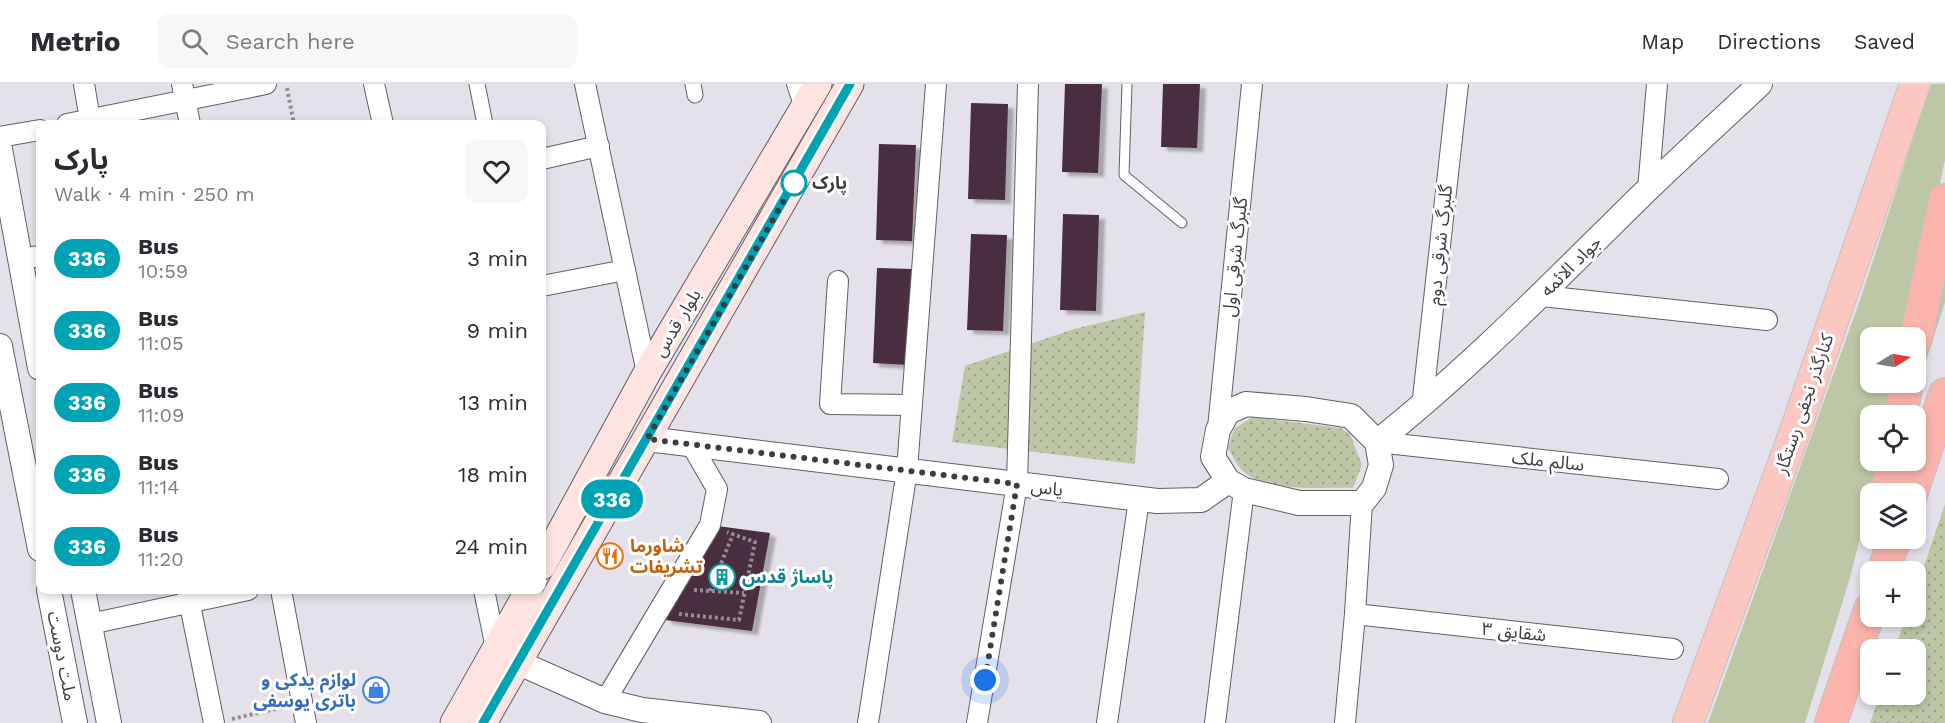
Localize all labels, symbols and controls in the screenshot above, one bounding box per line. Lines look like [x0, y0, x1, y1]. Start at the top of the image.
search box [157, 14, 577, 68]
text: Metrio [30, 25, 121, 58]
icon: search [178, 25, 211, 58]
text: Search here [226, 29, 355, 54]
text: Map [1641, 29, 1684, 54]
text: Directions [1717, 29, 1821, 54]
text: Saved [1854, 29, 1915, 54]
button: heart [465, 140, 528, 203]
text: پارک [54, 143, 109, 176]
marker: پارک [781, 170, 807, 196]
place label: پارک [812, 172, 847, 195]
text: Walk · 4 min · 250 m [54, 182, 255, 206]
street label: گلبرگ شرقی دوم [1423, 183, 1460, 307]
street label: گلبرگ شرقی اول [1218, 195, 1252, 318]
street label: جواد الائمه [1536, 231, 1606, 301]
text: Bus [138, 234, 178, 259]
text: 336 [68, 246, 106, 271]
text: 3 min [467, 246, 528, 271]
text: 10:59 [138, 259, 188, 283]
street label: بلوار قدس [648, 285, 706, 361]
text: Bus [138, 306, 178, 331]
text: 336 [68, 318, 106, 343]
text: 9 min [466, 318, 528, 343]
north arrow [1860, 327, 1926, 393]
map controls [1860, 327, 1926, 705]
street label: کنارگذر نجفی رستگار [1769, 330, 1839, 478]
text: 11:05 [138, 331, 184, 355]
text: Bus [138, 378, 178, 403]
text: 336 [68, 390, 106, 415]
text: 13 min [459, 390, 528, 415]
text: 11:09 [138, 403, 184, 427]
button: locate [1860, 405, 1926, 471]
street label: سالم ملک [1510, 446, 1585, 478]
text: Bus [138, 450, 178, 475]
text: 336 [68, 462, 106, 487]
text: 18 min [458, 462, 528, 487]
text: 11:14 [138, 475, 180, 499]
street label: یاس [1030, 475, 1064, 501]
line badge: 336 [578, 480, 646, 518]
button: layers [1860, 483, 1926, 549]
text: 336 [593, 487, 631, 512]
text: Bus [138, 522, 178, 547]
text: 336 [68, 534, 106, 559]
text: 24 min [454, 534, 528, 559]
place label: شاورما تشریفات [630, 535, 703, 578]
restaurant icon: شاورما تشریفات [595, 541, 625, 571]
text: 11:20 [138, 547, 184, 571]
button: + [1860, 561, 1926, 627]
building icon: پاساژ قدس [707, 562, 737, 592]
place label: پاساژ قدس [742, 566, 834, 589]
street label: ملت دوست [43, 609, 81, 703]
street label: شقایق ۳ [1481, 618, 1547, 646]
button: − [1860, 639, 1926, 705]
your location [970, 665, 1000, 695]
place label: لوازم یدکی و باتری یوسفی [253, 669, 356, 712]
shop icon: لوازم یدکی و باتری یوسفی [361, 675, 391, 705]

